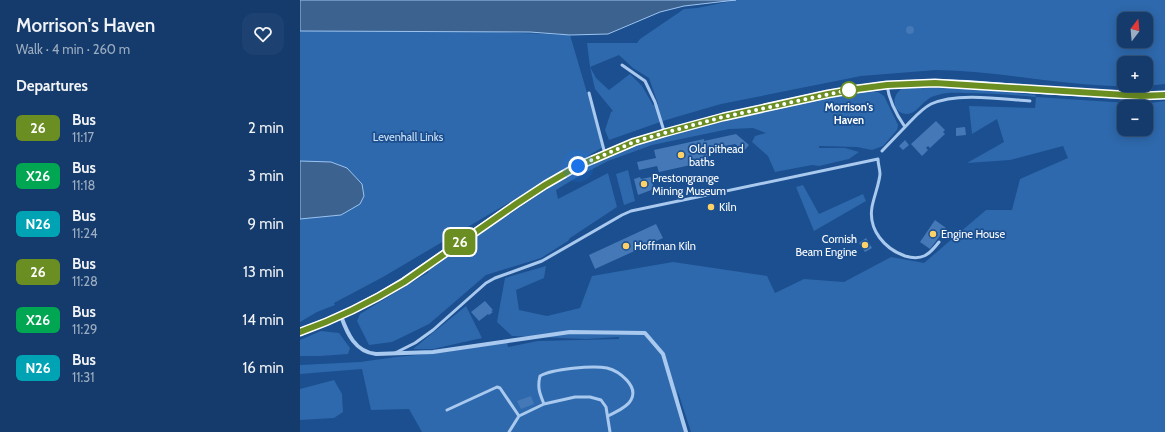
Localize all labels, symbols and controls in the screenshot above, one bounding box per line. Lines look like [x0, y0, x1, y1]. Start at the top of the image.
north arrow [1117, 12, 1153, 48]
map controls [1117, 12, 1153, 136]
button: heart [242, 13, 284, 55]
text: Morrison's Haven [16, 14, 155, 37]
text: Walk · 4 min · 260 m [16, 41, 130, 57]
button: + [1117, 56, 1153, 92]
text: Departures [16, 77, 88, 95]
marker: Morrison's Haven [840, 81, 858, 99]
place label: Morrison's Haven [825, 100, 874, 127]
button: − [1117, 100, 1153, 136]
text: Bus [72, 111, 96, 129]
text: 26 [30, 119, 46, 137]
text: 2 min [248, 119, 284, 137]
text: 11:17 [72, 129, 94, 145]
park label: Levenhall Links [373, 130, 444, 144]
place label: Old pithead baths [689, 142, 744, 169]
marker: Old pithead baths [676, 150, 686, 160]
your location [568, 156, 588, 176]
text: Bus [72, 159, 96, 177]
text: X26 [26, 167, 50, 185]
text: 3 min [248, 167, 284, 185]
place label: Prestongrange Mining Museum [652, 171, 726, 198]
text: 11:18 [72, 177, 95, 193]
marker: Prestongrange Mining Museum [639, 179, 649, 189]
place label: Kiln [719, 200, 737, 214]
marker: Kiln [706, 202, 716, 212]
text: Bus [72, 207, 96, 225]
text: N26 [25, 215, 51, 233]
text: 9 min [247, 215, 284, 233]
text: 11:24 [72, 225, 98, 241]
place label: Engine House [941, 227, 1005, 241]
line badge: 26 [442, 229, 478, 255]
marker: Engine House [928, 229, 938, 239]
place label: Cornish Beam Engine [795, 232, 857, 259]
text: 26 [452, 233, 468, 251]
place label: Hoffman Kiln [634, 239, 696, 253]
marker: Cornish Beam Engine [860, 240, 870, 250]
marker: Hoffman Kiln [621, 241, 631, 251]
text: Bus [72, 255, 96, 273]
text: 26 [30, 263, 46, 281]
text: 13 min [243, 263, 284, 281]
text: 11:28 [72, 273, 98, 289]
text: Bus [72, 303, 96, 321]
text: X26 [26, 311, 50, 329]
text: 14 min [242, 311, 284, 329]
text: 11:29 [72, 321, 97, 337]
text: Bus [72, 351, 96, 369]
text: N26 [25, 359, 51, 377]
text: 16 min [242, 359, 284, 377]
text: 11:31 [72, 369, 94, 385]

